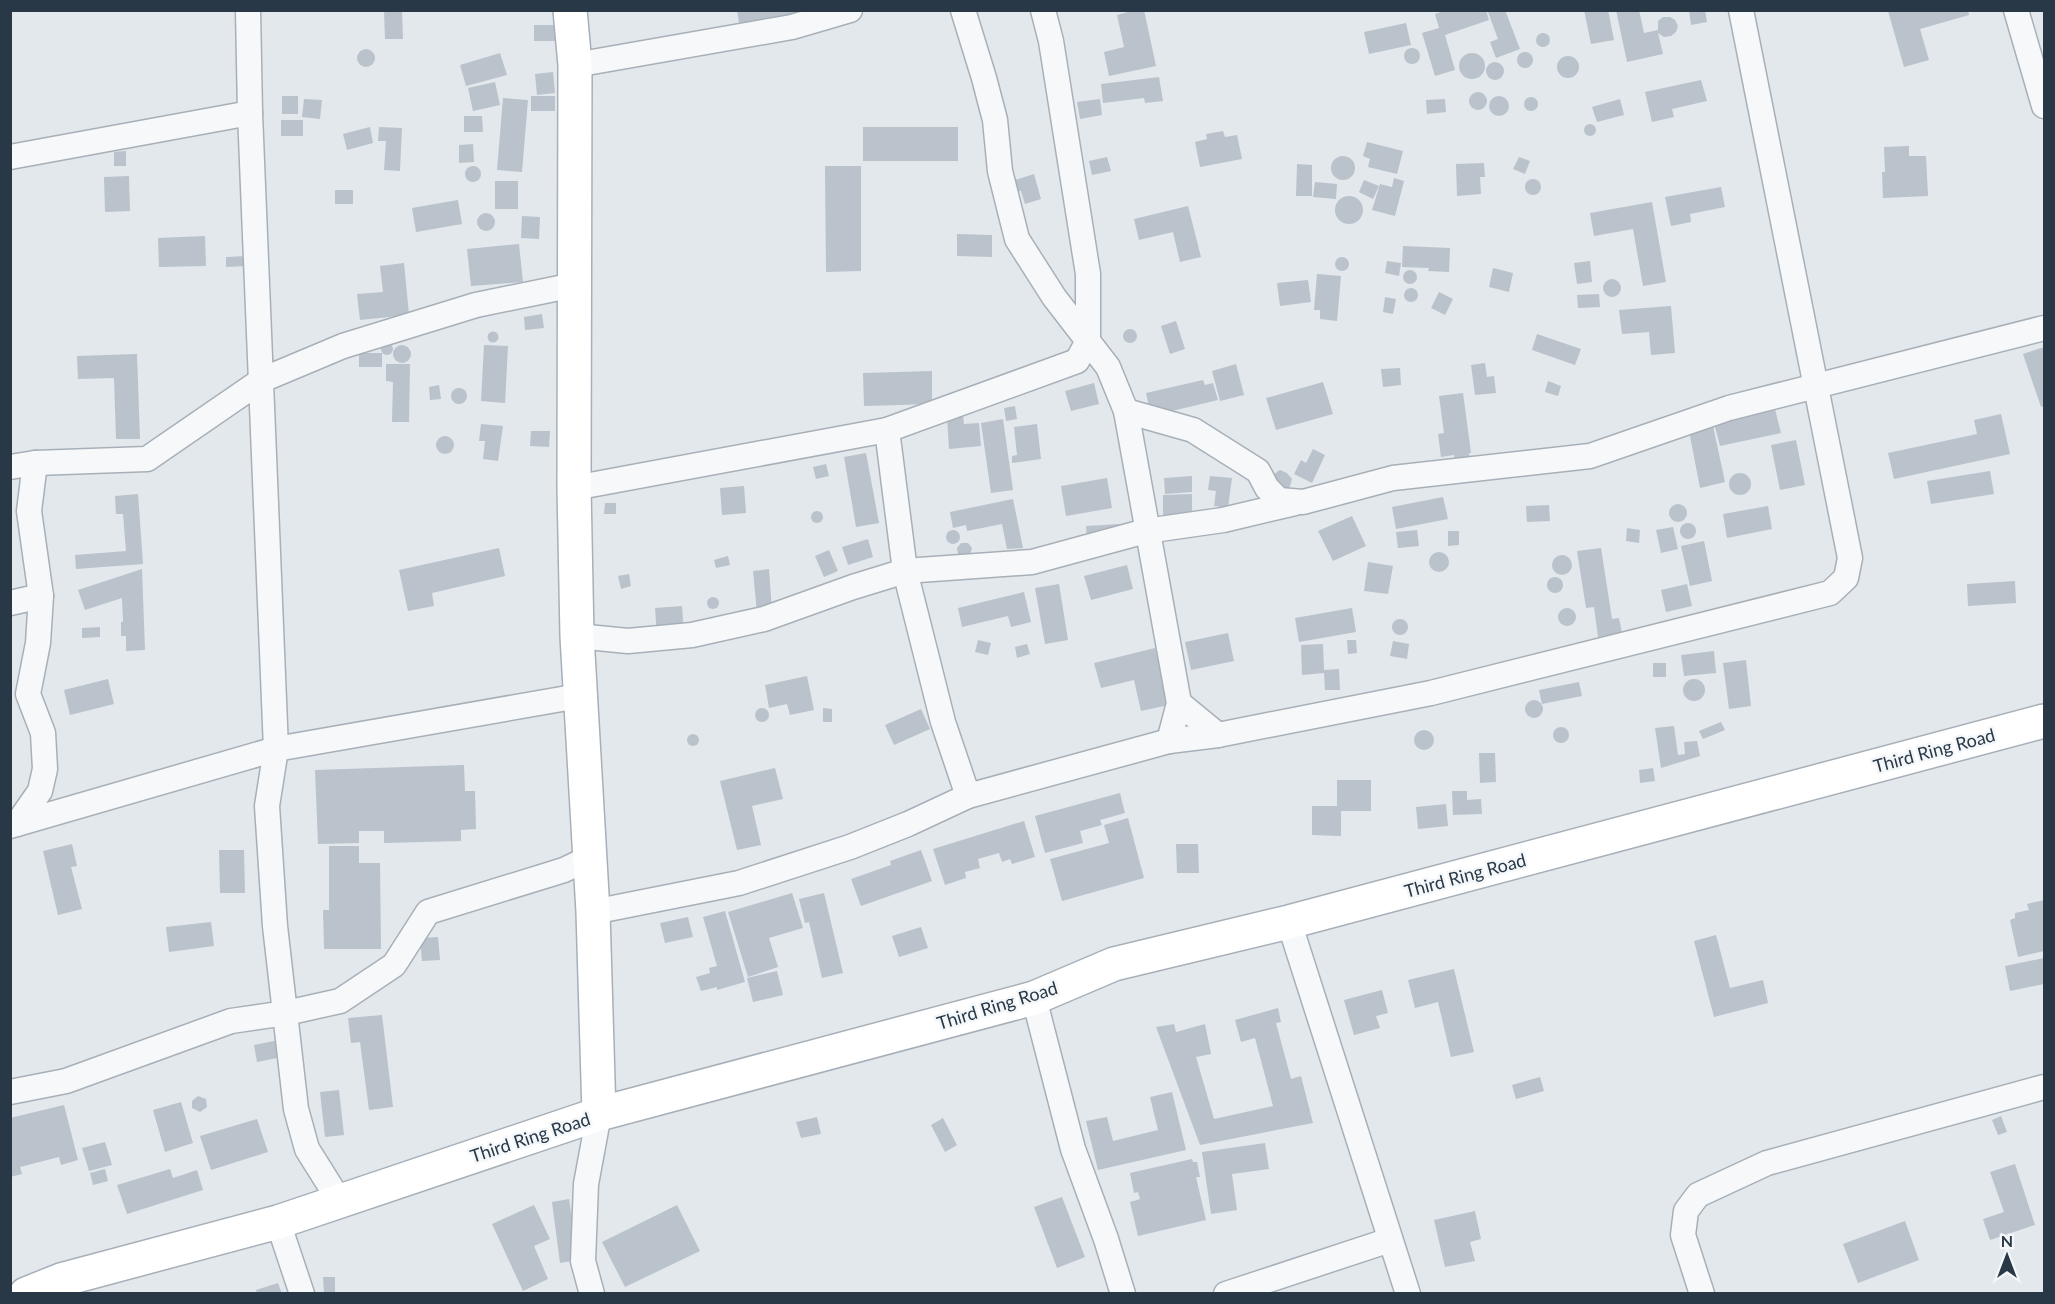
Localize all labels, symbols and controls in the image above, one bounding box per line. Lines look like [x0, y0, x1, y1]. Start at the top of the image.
street label: Third Ring Road [1871, 723, 1997, 777]
street label: Third Ring Road [1402, 848, 1528, 902]
street label: Third Ring Road [934, 976, 1060, 1034]
street label: Third Ring Road [467, 1107, 593, 1167]
north arrow [1977, 1226, 2037, 1286]
text: N [2001, 1231, 2013, 1250]

